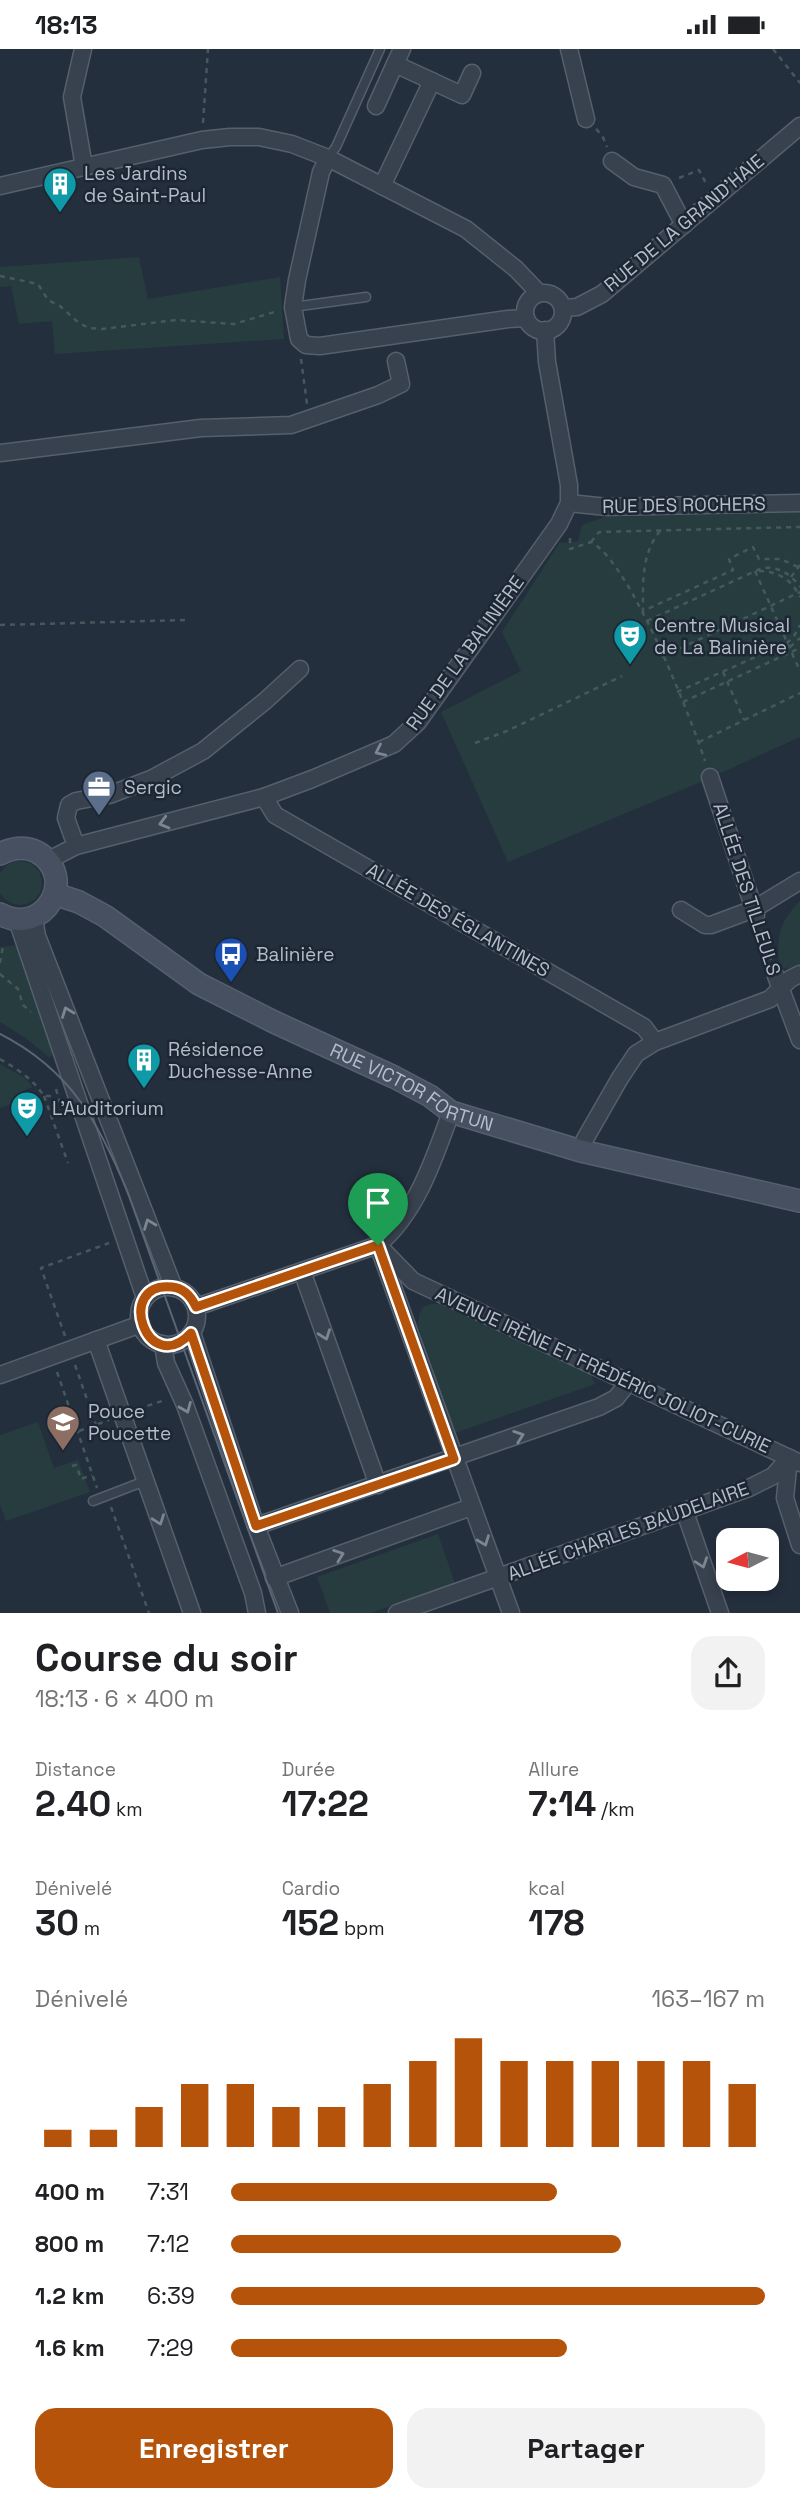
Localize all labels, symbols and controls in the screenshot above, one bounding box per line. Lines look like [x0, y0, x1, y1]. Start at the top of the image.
text: 18:13 [35, 8, 98, 42]
street label: RUE DE LA GRAND'HAIE [599, 149, 769, 297]
place label: Les Jardins de Saint-Paul [84, 161, 206, 208]
building icon: Les Jardins de Saint-Paul [41, 165, 79, 214]
street label: RUE DES ROCHERS [602, 491, 766, 519]
street label: RUE DE LA BALINIÈRE [400, 571, 530, 735]
place label: Centre Musical de La Balinière [654, 613, 790, 660]
theatre icon: Centre Musical de La Balinière [611, 617, 649, 666]
one-way arrow [375, 743, 387, 757]
office icon: Sergic [80, 768, 118, 817]
place label: Sergic [124, 775, 182, 800]
street label: ALLÉE DES TILLEULS [707, 799, 787, 979]
one-way arrow [158, 815, 170, 829]
street label: ALLÉE DES ÉGLANTINES [362, 857, 554, 983]
bus stop icon: Balinière [212, 935, 250, 984]
place label: Balinière [256, 942, 334, 967]
one-way arrow [61, 1007, 75, 1019]
place label: Résidence Duchesse-Anne [168, 1037, 313, 1084]
street label: RUE VICTOR FORTUN [326, 1037, 497, 1137]
building icon: Résidence Duchesse-Anne [125, 1041, 163, 1090]
theatre icon: L'Auditorium [8, 1089, 46, 1138]
place label: L'Auditorium [52, 1096, 164, 1121]
pin [348, 1173, 408, 1245]
icon: arrive [359, 1184, 397, 1222]
one-way arrow [144, 1219, 158, 1231]
street label: AVENUE IRÈNE ET FRÉDÉRIC JOLIOT-CURIE [431, 1281, 775, 1459]
one-way arrow [317, 1329, 331, 1341]
place label: Pouce Poucette [88, 1399, 171, 1446]
one-way arrow [177, 1401, 191, 1413]
school or university icon: Pouce Poucette [44, 1403, 82, 1452]
one-way arrow [512, 1430, 524, 1444]
street label: ALLÉE CHARLES BAUDELAIRE [504, 1476, 752, 1586]
one-way arrow [151, 1514, 165, 1526]
north arrow [716, 1528, 779, 1591]
map controls [716, 1528, 779, 1591]
one-way arrow [476, 1535, 490, 1547]
one-way arrow [332, 1549, 344, 1563]
one-way arrow [694, 1556, 708, 1568]
text: Course du soir [35, 1634, 298, 1682]
button: share [691, 1636, 765, 1710]
text: 18:13 · 6 × 400 m [35, 1684, 214, 1714]
text: Distance [35, 1757, 116, 1782]
text: Durée [282, 1757, 335, 1782]
text: Allure [528, 1757, 579, 1782]
text: 2.40 [35, 1782, 111, 1826]
text: 17:22 [282, 1782, 369, 1826]
text: 7:14 [528, 1782, 596, 1826]
text: km [111, 1797, 143, 1822]
text: /km [596, 1797, 635, 1822]
text: Dénivelé [35, 1876, 112, 1901]
text: Cardio [282, 1876, 340, 1901]
text: kcal [528, 1876, 565, 1901]
text: 30 [35, 1901, 79, 1945]
text: 152 [282, 1901, 339, 1945]
text: 178 [528, 1901, 585, 1945]
text: m [79, 1916, 100, 1941]
text: bpm [339, 1916, 385, 1941]
text: Dénivelé [35, 1984, 128, 2014]
text: 163–167 m [651, 1984, 765, 2014]
text: 400 m [35, 2177, 105, 2207]
text: 7:31 [147, 2177, 189, 2207]
text: 800 m [35, 2229, 104, 2259]
text: 7:12 [147, 2229, 189, 2259]
text: 1.2 km [35, 2281, 104, 2311]
text: 6:39 [147, 2281, 195, 2311]
text: 1.6 km [35, 2333, 105, 2363]
text: 7:29 [147, 2333, 194, 2363]
button: Enregistrer [35, 2408, 393, 2488]
button: Partager [407, 2408, 765, 2488]

